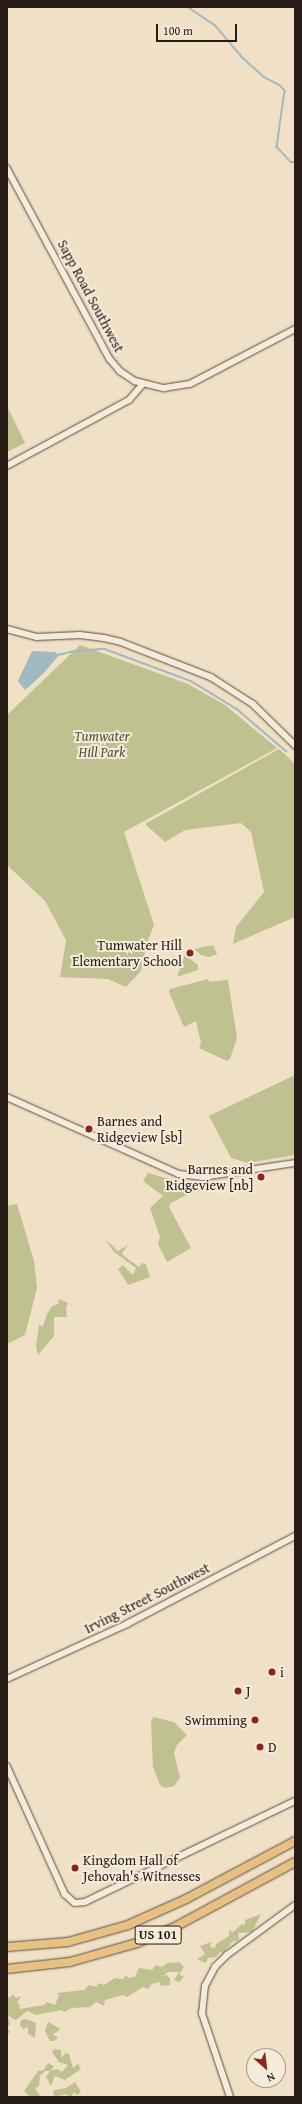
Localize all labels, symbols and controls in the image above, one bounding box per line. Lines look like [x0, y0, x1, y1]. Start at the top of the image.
scale bar [158, 16, 239, 42]
text: 100 m [163, 22, 193, 39]
street label: Sapp Road Southwest [54, 237, 128, 355]
park label: Tumwater Hill Park [74, 728, 130, 760]
place label: Tumwater Hill Elementary School [72, 937, 182, 970]
marker: Tumwater Hill Elementary School [185, 948, 195, 958]
place label: Barnes and Ridgeview [sb] [97, 1113, 182, 1146]
marker: Barnes and Ridgeview [sb] [84, 1124, 94, 1134]
place label: Barnes and Ridgeview [nb] [166, 1161, 253, 1194]
marker: Barnes and Ridgeview [nb] [256, 1172, 266, 1182]
street label: Irving Street Southwest [81, 1559, 213, 1637]
place label: i [280, 1664, 284, 1680]
marker: i [267, 1667, 277, 1677]
place label: J [246, 1683, 250, 1699]
marker: J [233, 1686, 243, 1696]
place label: Swimming [185, 1712, 247, 1728]
marker: Swimming [250, 1715, 260, 1725]
place label: D [268, 1739, 277, 1755]
marker: D [255, 1742, 265, 1752]
place label: Kingdom Hall of Jehovah's Witnesses [83, 1852, 201, 1884]
marker: Kingdom Hall of Jehovah's Witnesses [70, 1863, 80, 1873]
road number: US 101 [134, 1924, 182, 1946]
north arrow [246, 2048, 286, 2088]
text: N [264, 2069, 278, 2086]

